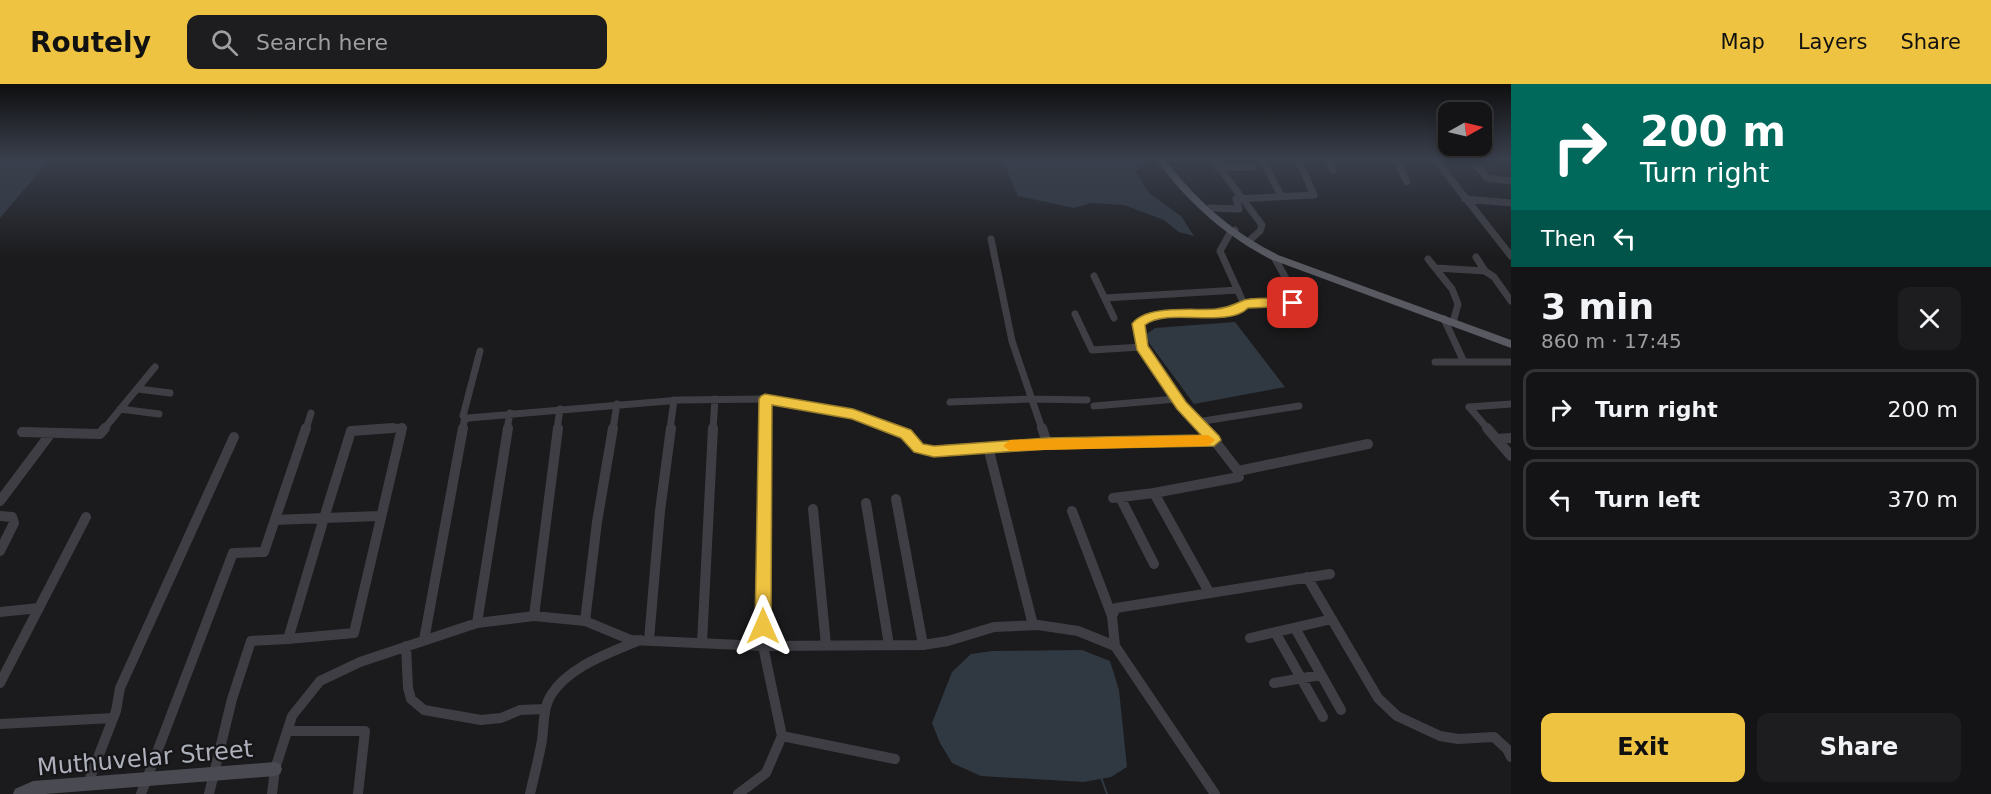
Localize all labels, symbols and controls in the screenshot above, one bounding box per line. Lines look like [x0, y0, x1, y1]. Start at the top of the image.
search box [187, 15, 607, 69]
text: Routely [30, 26, 151, 59]
icon: search [208, 26, 241, 59]
text: Search here [256, 30, 388, 55]
text: Map [1721, 30, 1765, 54]
text: Layers [1798, 30, 1867, 54]
text: Share [1900, 30, 1961, 54]
north arrow [1438, 102, 1492, 156]
map controls [1438, 102, 1492, 156]
text: 200 m [1640, 107, 1786, 156]
icon: right [1541, 108, 1619, 186]
text: Turn right [1640, 157, 1769, 188]
icon: left [1608, 222, 1641, 255]
text: Then [1541, 226, 1596, 251]
pin [1267, 277, 1318, 328]
icon: arrive [1276, 286, 1309, 319]
text: 3 min [1541, 286, 1654, 327]
button: close [1898, 287, 1961, 350]
text: 860 m · 17:45 [1541, 329, 1682, 353]
icon: right [1544, 393, 1577, 426]
text: Turn right [1595, 397, 1718, 422]
text: 200 m [1888, 397, 1958, 422]
icon: left [1544, 483, 1577, 516]
text: Turn left [1595, 487, 1700, 512]
text: 370 m [1888, 487, 1958, 512]
position arrow [731, 594, 795, 658]
button: Exit [1541, 713, 1745, 782]
button: Share [1757, 713, 1961, 782]
street label: Muthuvelar Street [36, 735, 254, 781]

